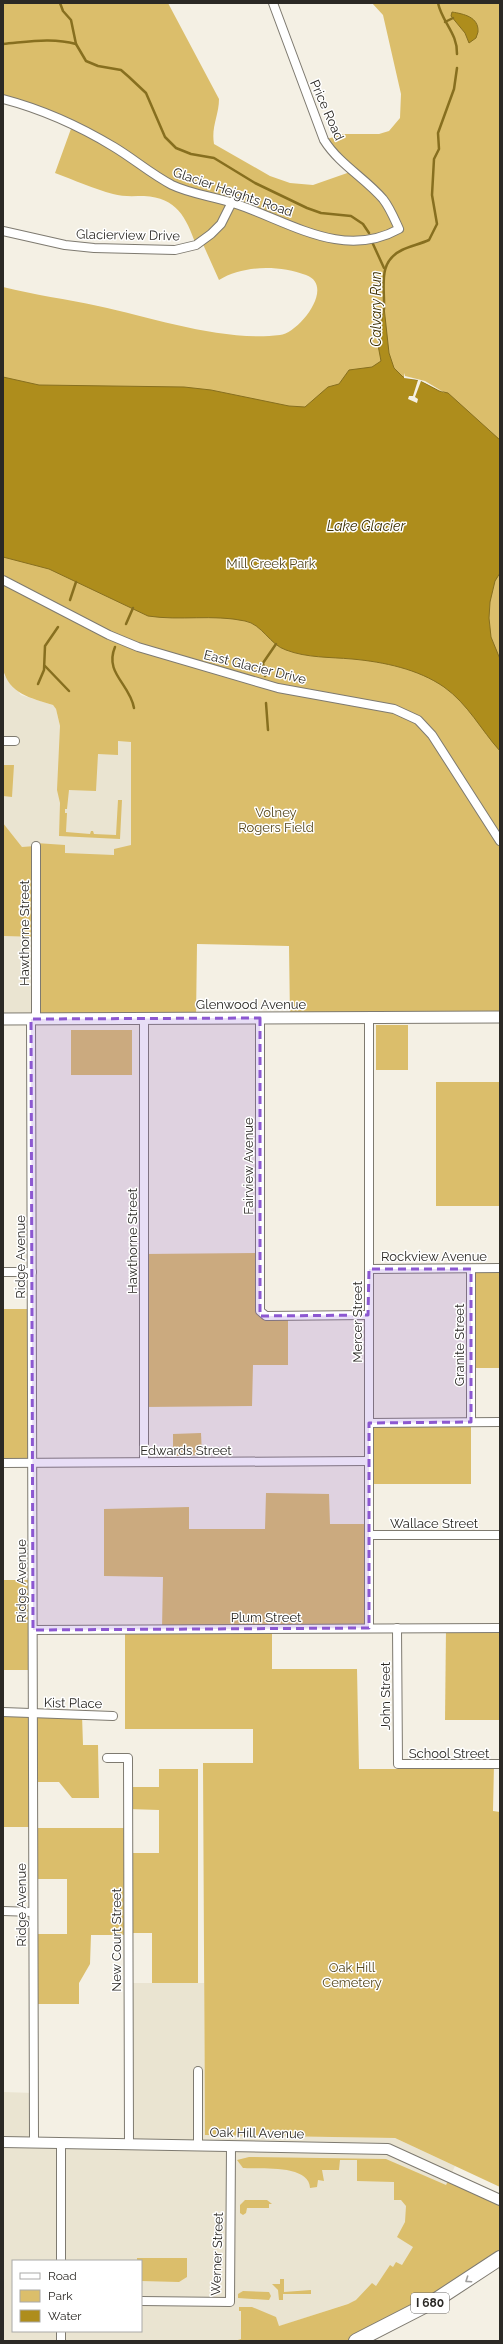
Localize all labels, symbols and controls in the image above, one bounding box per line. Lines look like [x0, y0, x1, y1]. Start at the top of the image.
street label: Price Road [307, 77, 347, 143]
street label: Glacier Heights Road [171, 164, 295, 220]
street label: Glacierview Drive [76, 227, 180, 243]
water label: Calvary Run [368, 271, 384, 347]
water label: Lake Glacier [327, 518, 406, 534]
park label: Mill Creek Park [226, 556, 316, 571]
street label: East Glacier Drive [202, 647, 308, 687]
park label: Volney Rogers Field [238, 805, 314, 835]
street label: Hawthorne Street [17, 879, 32, 986]
street label: Glenwood Avenue [196, 997, 307, 1012]
street label: Fairview Avenue [241, 1117, 256, 1215]
street label: Hawthorne Street [125, 1187, 140, 1294]
street label: Ridge Avenue [13, 1215, 28, 1299]
street label: Rockview Avenue [381, 1249, 487, 1264]
street label: Mercer Street [350, 1281, 365, 1363]
street label: Granite Street [452, 1303, 467, 1386]
street label: Edwards Street [140, 1443, 232, 1458]
street label: Wallace Street [390, 1516, 479, 1531]
street label: Ridge Avenue [14, 1539, 29, 1623]
street label: Plum Street [231, 1610, 302, 1625]
street label: John Street [378, 1661, 393, 1730]
street label: Kist Place [44, 1695, 103, 1711]
street label: School Street [409, 1746, 490, 1761]
street label: Ridge Avenue [14, 1863, 29, 1947]
street label: New Court Street [109, 1888, 124, 1992]
park label: Oak Hill Cemetery [322, 1960, 382, 1990]
street label: Oak Hill Avenue [210, 2125, 305, 2141]
street label: Werner Street [208, 2211, 226, 2296]
legend [12, 2260, 142, 2332]
text: Road [48, 2269, 77, 2283]
one-way arrow [465, 2275, 472, 2283]
text: Park [48, 2289, 73, 2303]
road number: I 680 [411, 2293, 449, 2313]
text: Water [48, 2309, 82, 2323]

